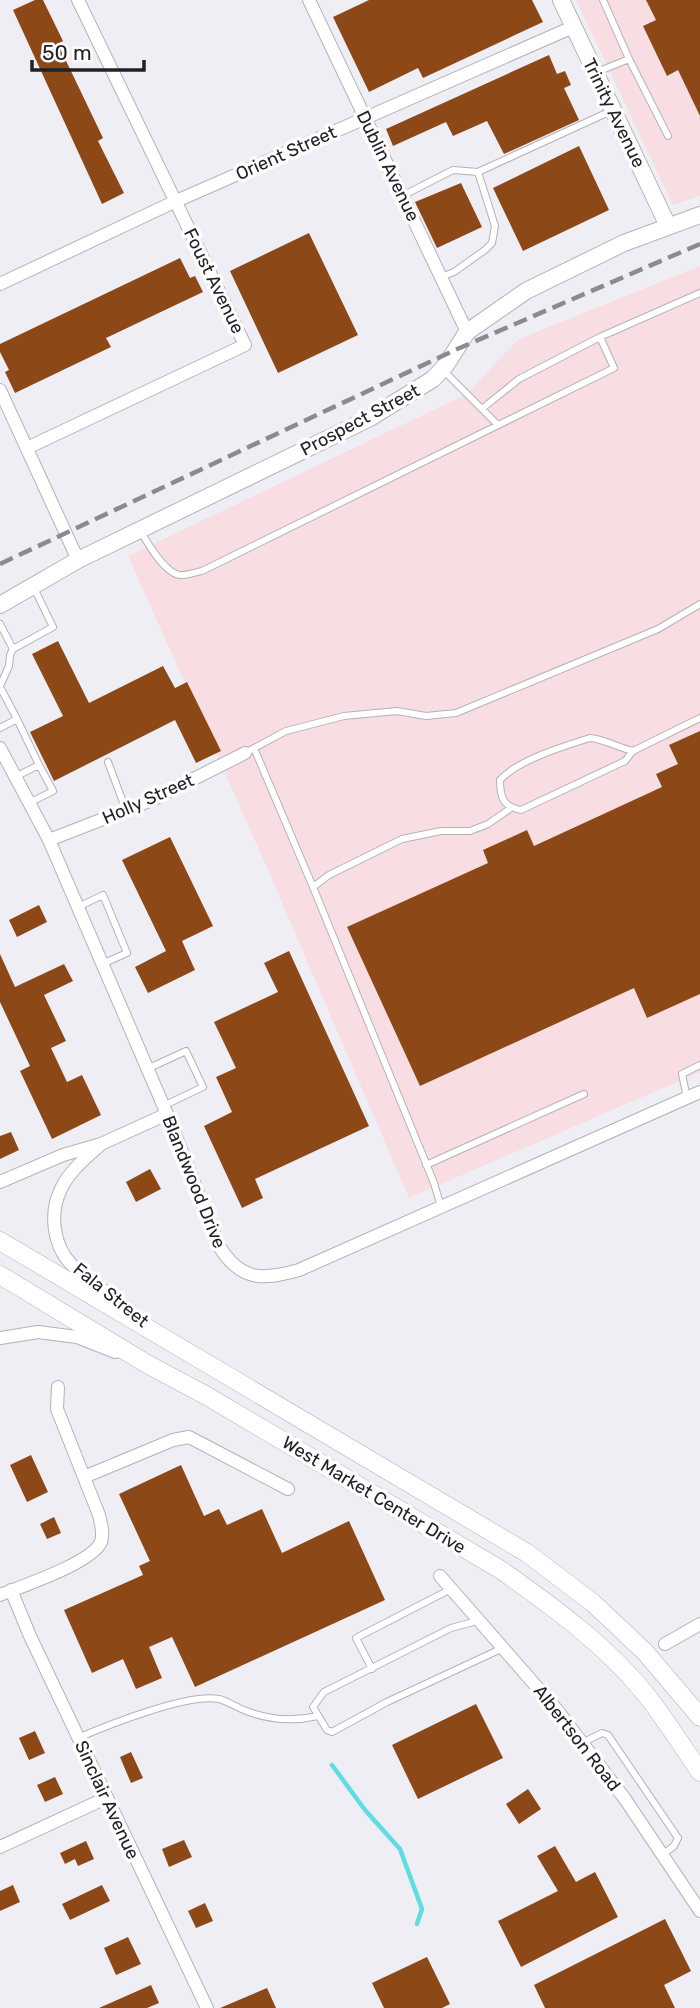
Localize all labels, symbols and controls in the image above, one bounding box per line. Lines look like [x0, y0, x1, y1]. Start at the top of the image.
scale bar [32, 28, 144, 72]
text: 50 m [42, 40, 92, 65]
street label: Trinity Avenue [578, 55, 650, 171]
street label: Dublin Avenue [352, 107, 424, 225]
street label: Orient Street [232, 121, 340, 185]
street label: Foust Avenue [179, 225, 249, 337]
street label: Prospect Street [297, 379, 423, 461]
street label: Holly Street [99, 769, 197, 829]
street label: Blandwood Drive [157, 1112, 231, 1252]
street label: Fala Street [69, 1258, 153, 1332]
street label: West Market Center Drive [278, 1431, 470, 1559]
street label: Albertson Road [529, 1681, 625, 1795]
street label: Sinclair Avenue [70, 1737, 144, 1863]

